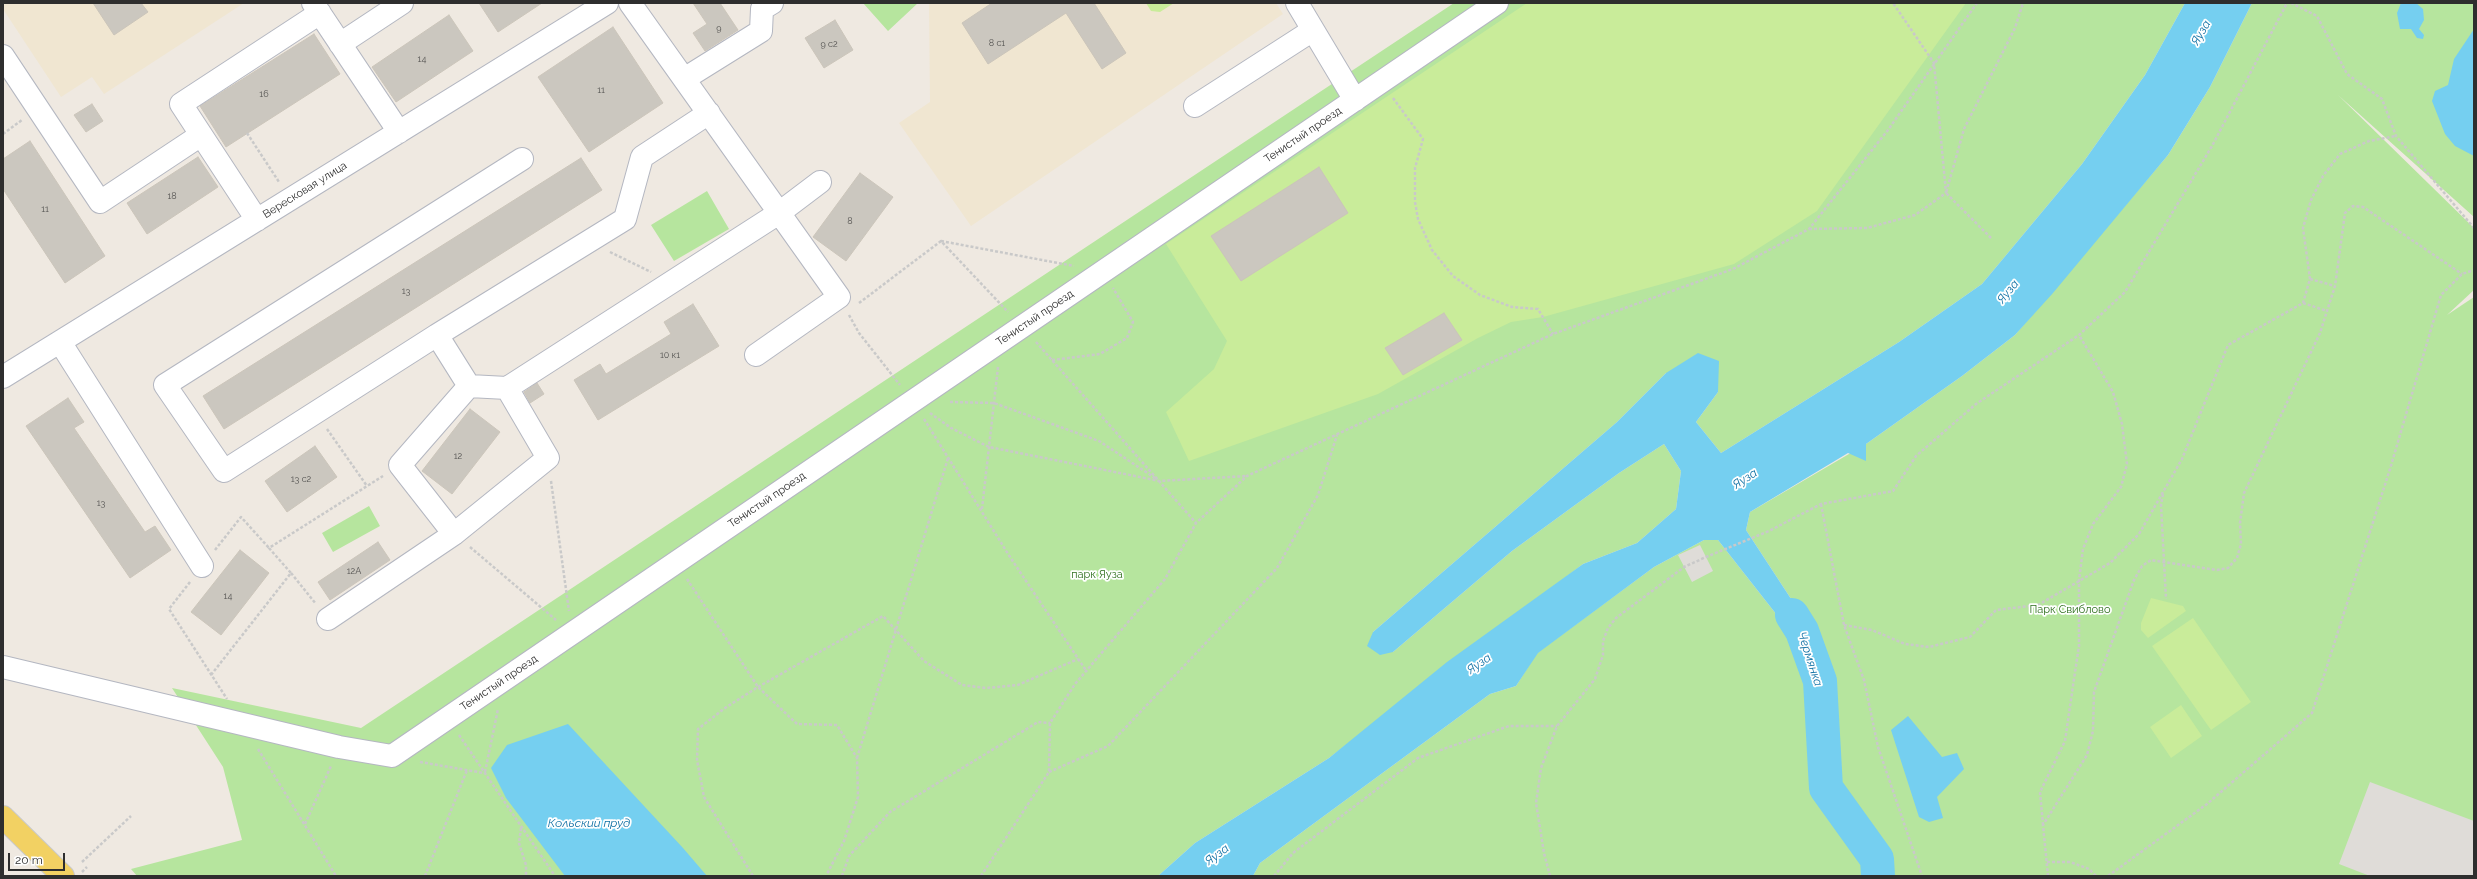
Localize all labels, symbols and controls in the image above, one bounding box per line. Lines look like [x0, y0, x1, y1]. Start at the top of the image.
water label: Яуза [2188, 18, 2214, 48]
house number: 9 [716, 23, 722, 33]
house number: 8 с1 [989, 38, 1005, 48]
house number: 9 с2 [820, 39, 838, 49]
house number: 14 [418, 54, 426, 64]
house number: 11 [597, 85, 605, 95]
house number: 16 [259, 89, 269, 99]
street label: Тенистый проезд [1262, 104, 1344, 166]
street label: Вересковая улица [261, 159, 349, 221]
house number: 18 [167, 191, 177, 201]
house number: 11 [41, 204, 49, 214]
house number: 8 [847, 216, 853, 226]
water label: Яуза [1994, 277, 2022, 307]
house number: 13 [402, 286, 410, 296]
street label: Тенистый проезд [994, 287, 1076, 349]
house number: 10 к1 [660, 350, 680, 360]
house number: 12 [454, 451, 462, 461]
water label: Яуза [1730, 466, 1760, 492]
street label: Тенистый проезд [726, 469, 808, 531]
house number: 13 с2 [291, 474, 311, 484]
house number: 13 [97, 498, 105, 508]
house number: 12А [347, 566, 361, 576]
park label: парк Яуза [1071, 568, 1123, 582]
house number: 14 [224, 591, 232, 601]
park label: Парк Свиблово [2029, 603, 2111, 617]
water label: Чермянка [1794, 630, 1826, 688]
water label: Яуза [1464, 650, 1494, 678]
street label: Тенистый проезд [458, 652, 540, 714]
water label: Кольский пруд [548, 816, 630, 830]
water label: Яуза [1202, 841, 1232, 869]
scale bar [10, 845, 67, 871]
text: 20 m [15, 853, 43, 867]

